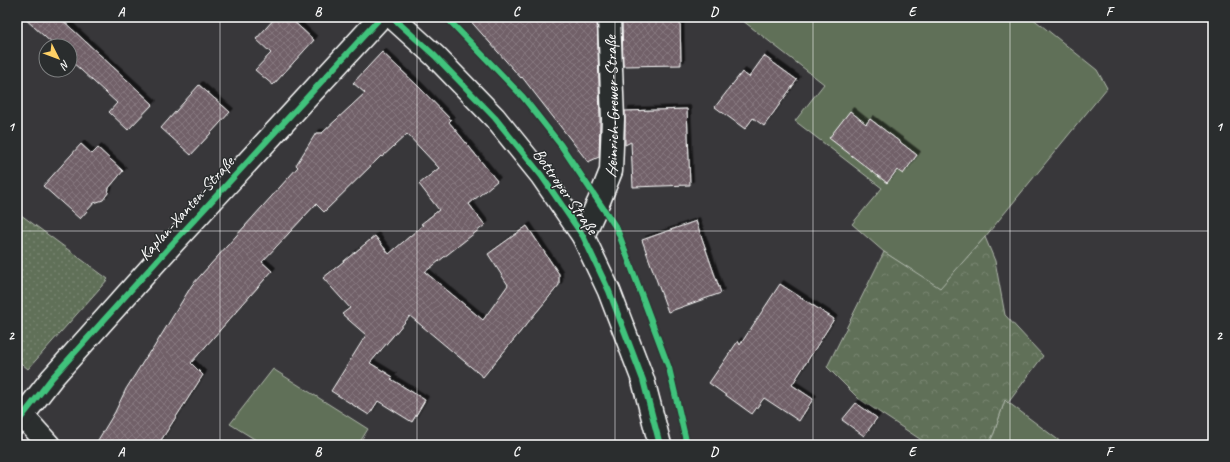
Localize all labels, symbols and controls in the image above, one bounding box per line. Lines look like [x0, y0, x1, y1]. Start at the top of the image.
text: A [118, 4, 126, 20]
text: B [315, 4, 323, 20]
text: C [513, 4, 521, 20]
text: D [710, 4, 719, 20]
text: E [909, 4, 918, 20]
text: F [1106, 4, 1115, 20]
street label: Heinrich-Grewer-Straße [600, 33, 624, 180]
north arrow [38, 38, 78, 78]
text: N [56, 57, 73, 74]
text: 1 [8, 119, 16, 135]
text: 1 [1216, 119, 1224, 135]
street label: Bottroper Straße [528, 144, 604, 239]
street label: Kaplan-Xanten-Straße [134, 151, 240, 265]
text: 2 [8, 328, 15, 344]
text: 2 [1216, 328, 1223, 344]
text: A [118, 444, 126, 460]
text: B [315, 444, 323, 460]
text: C [513, 444, 521, 460]
text: D [710, 444, 719, 460]
text: E [909, 444, 918, 460]
text: F [1106, 444, 1115, 460]

